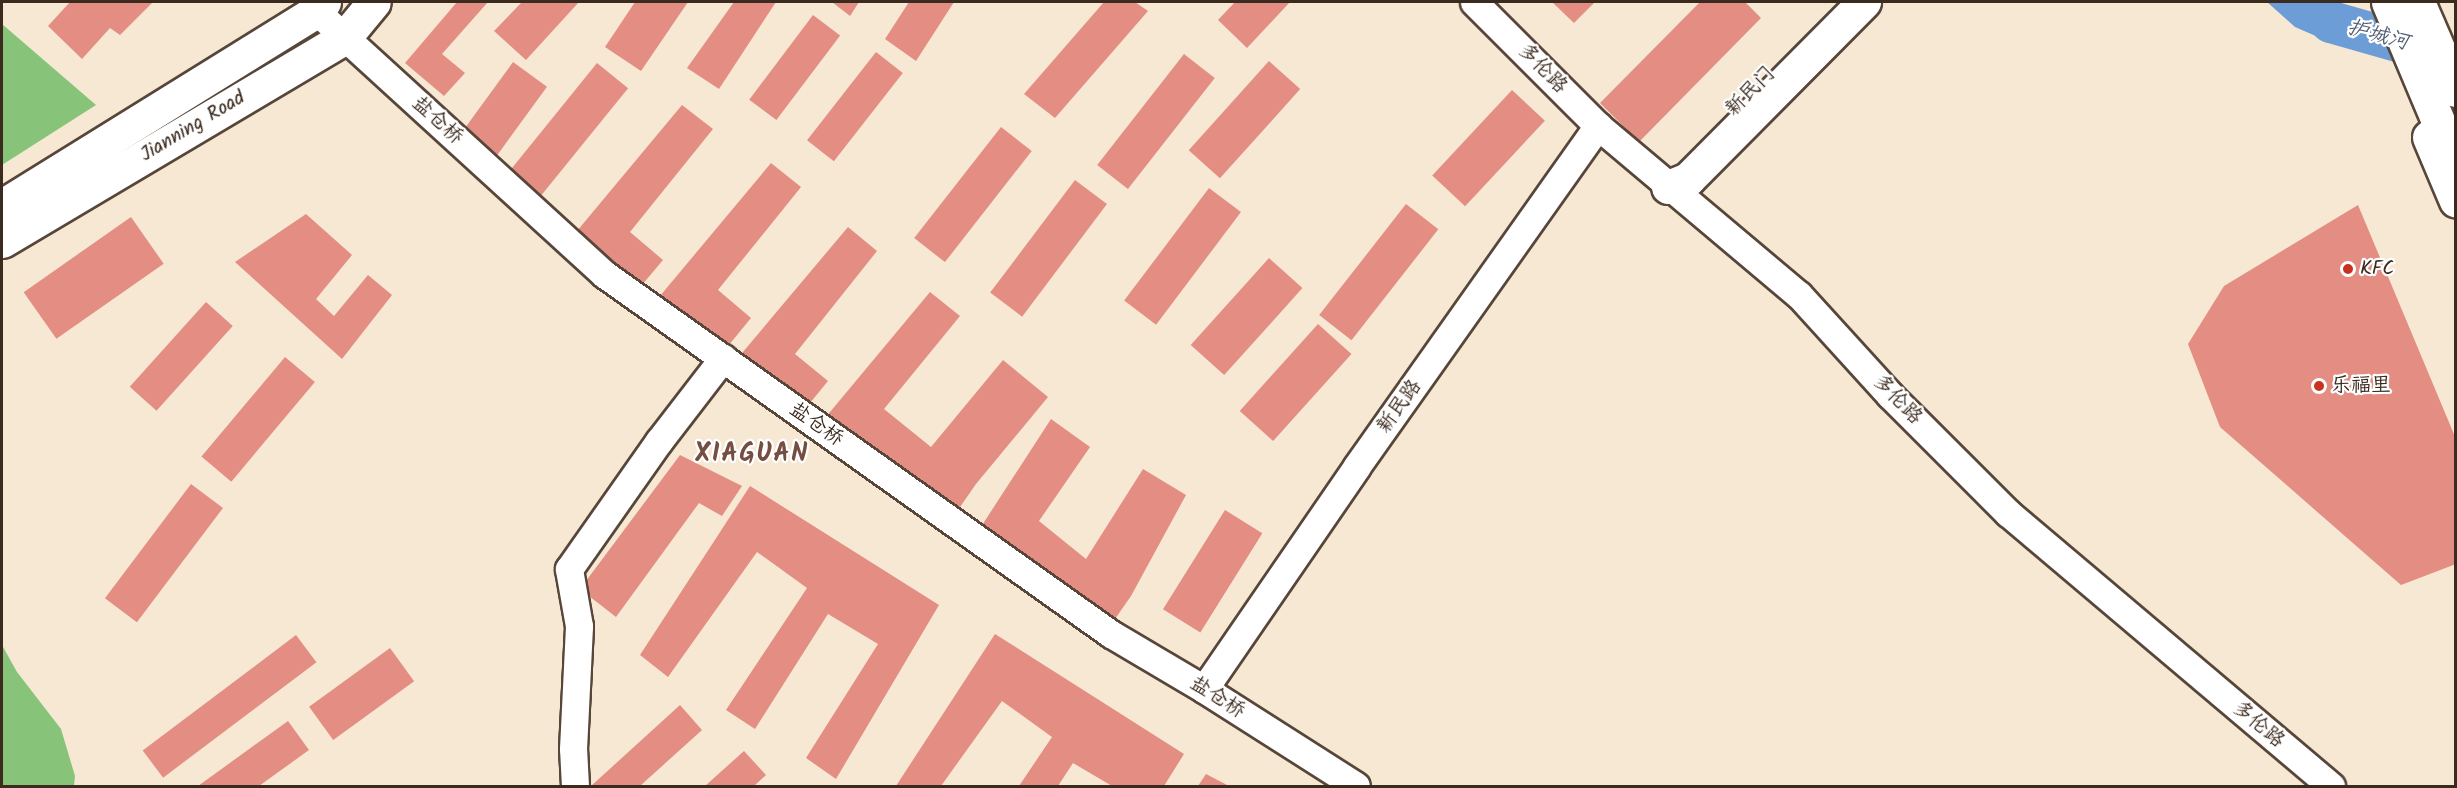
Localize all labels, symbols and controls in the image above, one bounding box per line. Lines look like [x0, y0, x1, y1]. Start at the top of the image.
water label: 护城河 [2344, 16, 2412, 56]
street label: 多伦路 [1513, 39, 1571, 99]
street label: 新民门 [1721, 62, 1781, 122]
street label: Jianning Road [136, 86, 250, 168]
street label: 盐仓桥 [407, 92, 467, 150]
place label: KFC [2360, 257, 2394, 281]
marker: KFC [2341, 262, 2355, 276]
street label: 多伦路 [1868, 370, 1926, 430]
place label: 乐福里 [2331, 374, 2391, 398]
street label: 新民路 [1373, 376, 1427, 438]
marker: 乐福里 [2312, 379, 2326, 393]
street label: 盐仓桥 [785, 398, 847, 452]
district label: XIAGUAN [695, 439, 809, 471]
street label: 盐仓桥 [1185, 672, 1249, 724]
street label: 多伦路 [2227, 697, 2289, 753]

